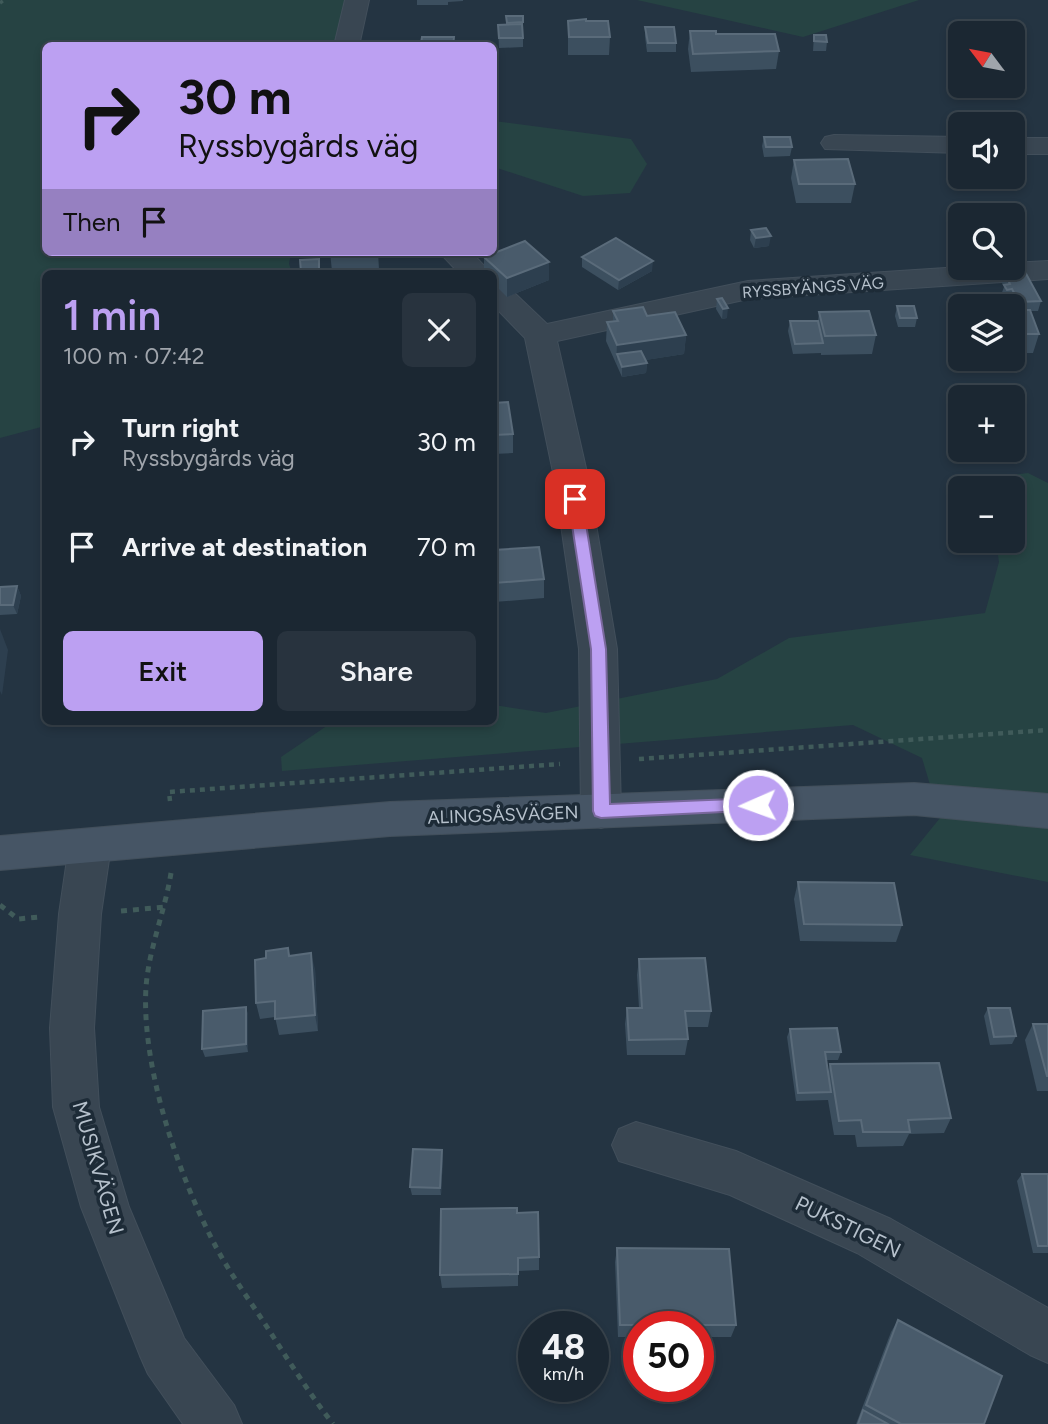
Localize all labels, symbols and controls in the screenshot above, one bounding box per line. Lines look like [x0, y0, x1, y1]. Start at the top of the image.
north arrow [948, 21, 1026, 98]
map controls [948, 21, 1025, 553]
text: 30 m [178, 67, 291, 126]
icon: right [63, 70, 154, 161]
button: sound [948, 112, 1025, 189]
text: Ryssbygårds väg [178, 127, 418, 165]
icon: arrive [135, 203, 173, 241]
button: search [948, 203, 1025, 280]
text: Then [63, 206, 121, 238]
street label: RYSSBYÄNGS VÄG [742, 273, 885, 302]
text: 1 min [63, 290, 161, 341]
button: close [402, 293, 476, 367]
button: layers [948, 294, 1025, 371]
text: 100 m · 07:42 [63, 342, 205, 370]
button: + [948, 385, 1025, 462]
text: Turn right [122, 412, 239, 444]
icon: right [63, 423, 101, 461]
text: 30 m [417, 426, 476, 458]
text: Ryssbygårds väg [122, 444, 295, 472]
pin [545, 469, 605, 529]
button: − [948, 476, 1025, 553]
icon: arrive [556, 480, 594, 518]
icon: arrive [63, 528, 101, 566]
text: Arrive at destination [122, 531, 367, 563]
text: 70 m [417, 531, 476, 563]
button: Exit [63, 631, 263, 711]
button: Share [277, 631, 476, 711]
position arrow [721, 768, 795, 842]
street label: ALINGSÅSVÄGEN [427, 801, 579, 829]
street label: MUSIKVÄGEN [68, 1098, 129, 1237]
street label: PUKSTIGEN [791, 1190, 905, 1263]
speed limit sign: 50 [623, 1311, 714, 1402]
text: 48 [542, 1326, 585, 1368]
text: km/h [543, 1363, 584, 1385]

